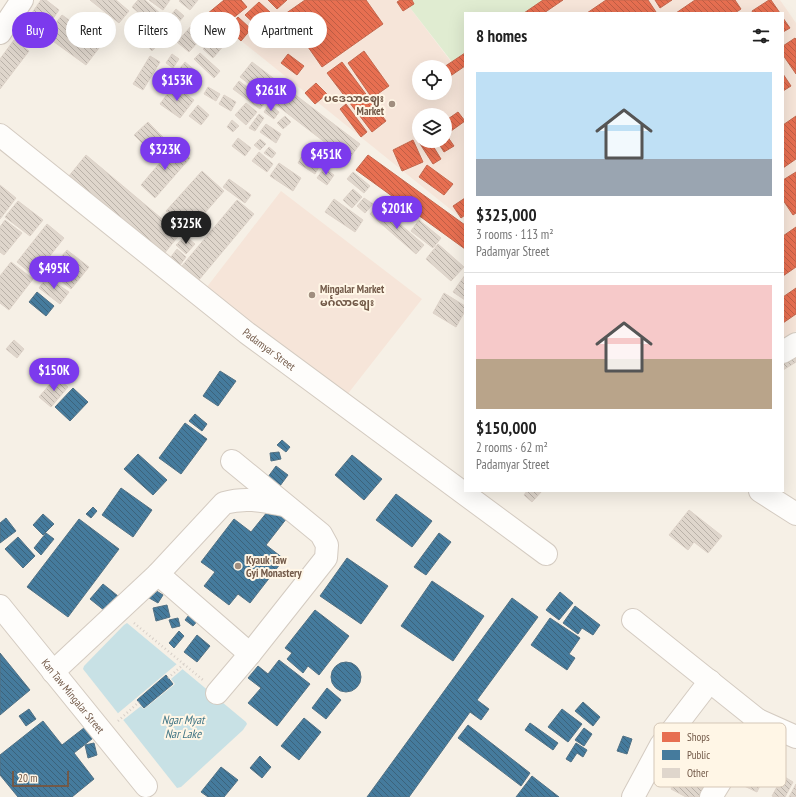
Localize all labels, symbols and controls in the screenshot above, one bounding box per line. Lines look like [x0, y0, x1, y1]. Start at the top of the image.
chip: Buy [12, 12, 58, 48]
chip: Rent [66, 12, 116, 48]
chip: Filters [124, 12, 182, 48]
chip: New [190, 12, 240, 48]
chip: Apartment [248, 12, 327, 48]
text: 8 homes [476, 25, 527, 47]
icon: filters [750, 25, 772, 47]
map controls [412, 60, 452, 148]
button: locate [412, 60, 452, 100]
pin: $153K [149, 68, 205, 102]
text: $153K [161, 72, 193, 89]
pin: $261K [243, 78, 299, 112]
text: $261K [255, 82, 287, 99]
place label: ပဒေသာဈေး Market [324, 91, 385, 118]
icon: home [588, 98, 660, 170]
marker: ပဒေသာဈေး Market [387, 99, 397, 109]
button: layers [412, 108, 452, 148]
pin: $323K [137, 137, 193, 171]
text: $323K [149, 141, 181, 158]
pin: $451K [298, 142, 354, 176]
text: $451K [310, 146, 342, 163]
pin: $201K [369, 196, 425, 230]
text: $201K [381, 200, 413, 217]
text: $325,000 [476, 204, 537, 226]
pin: $325K [158, 211, 214, 245]
text: $325K [170, 215, 202, 232]
text: 3 rooms · 113 m² [476, 226, 554, 243]
text: Padamyar Street [476, 243, 549, 260]
pin: $495K [26, 256, 82, 290]
text: $495K [38, 260, 70, 277]
place label: Mingalar Market မင်္ဂလာစျေး [320, 282, 385, 311]
marker: Mingalar Market မင်္ဂလာစျေး [307, 290, 317, 300]
icon: home [588, 311, 660, 383]
street label: Padamyar Street [240, 325, 298, 373]
pin: $150K [26, 358, 82, 392]
text: $150K [38, 362, 70, 379]
text: $150,000 [476, 417, 537, 439]
text: 2 rooms · 62 m² [476, 439, 548, 456]
text: Padamyar Street [476, 456, 549, 473]
place label: Kyauk Taw Gyi Monastery [246, 553, 302, 580]
marker: Kyauk Taw Gyi Monastery [233, 561, 243, 571]
street label: Kan Taw Mingalar Street [39, 656, 108, 736]
water label: Ngar Myat Nar Lake [162, 712, 206, 741]
legend [654, 723, 786, 787]
text: Shops [687, 730, 710, 744]
text: Public [687, 748, 710, 762]
text: Other [687, 766, 708, 780]
scale bar [12, 769, 69, 788]
text: 20 m [18, 771, 37, 785]

